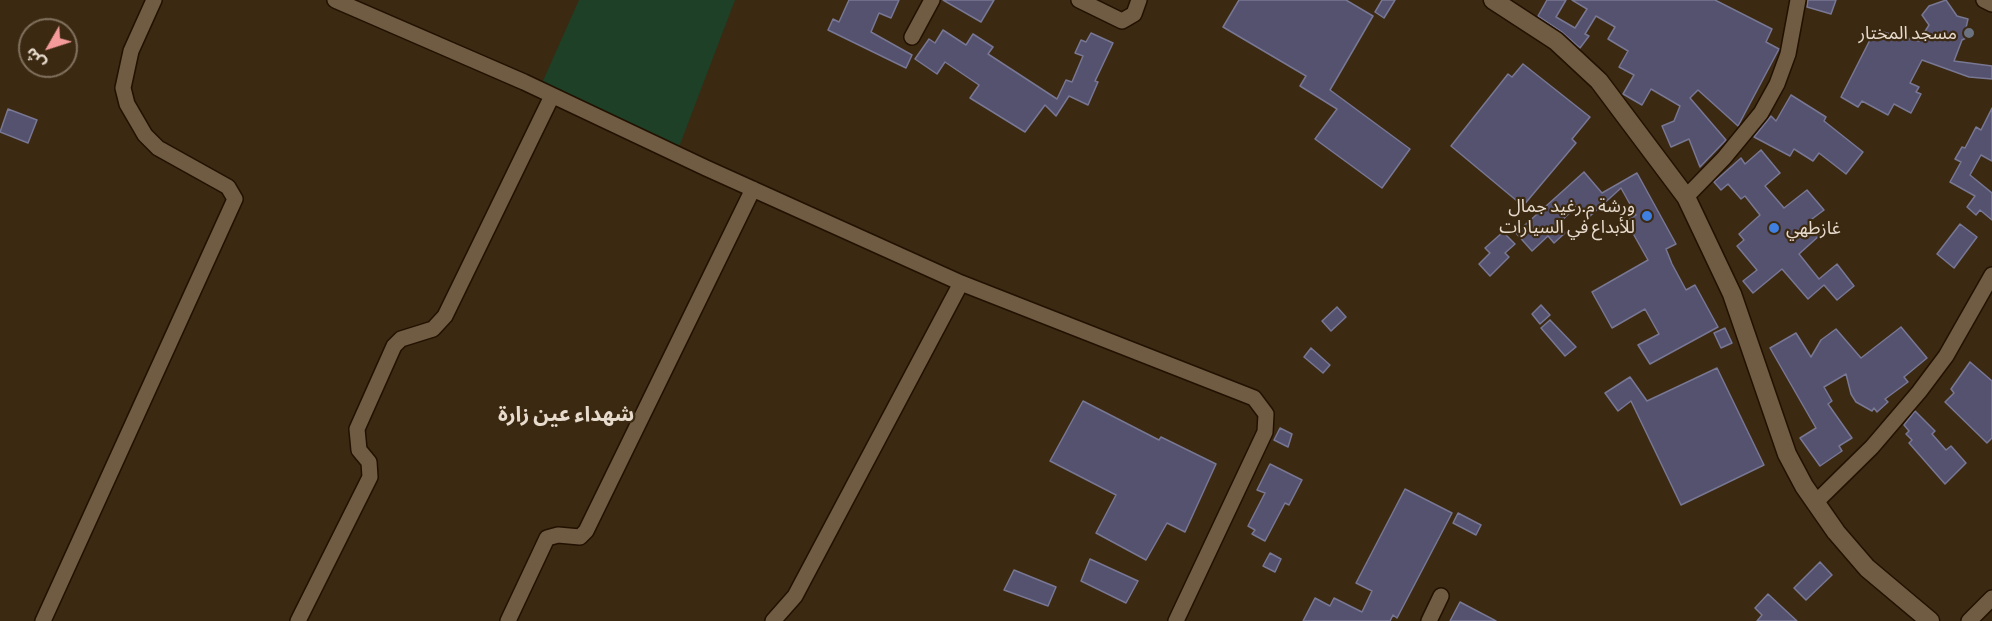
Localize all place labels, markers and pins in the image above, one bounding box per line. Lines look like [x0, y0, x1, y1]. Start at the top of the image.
place label: مسجد المختار [1858, 22, 1957, 44]
marker: مسجد المختار [1962, 26, 1976, 40]
place label: ورشة م.رغيد جمال للأبداع في السيارات [1499, 195, 1635, 238]
marker: ورشة م.رغيد جمال للأبداع في السيارات [1640, 209, 1654, 223]
place label: غازطهي [1786, 217, 1841, 239]
marker: غازطهي [1767, 221, 1781, 235]

